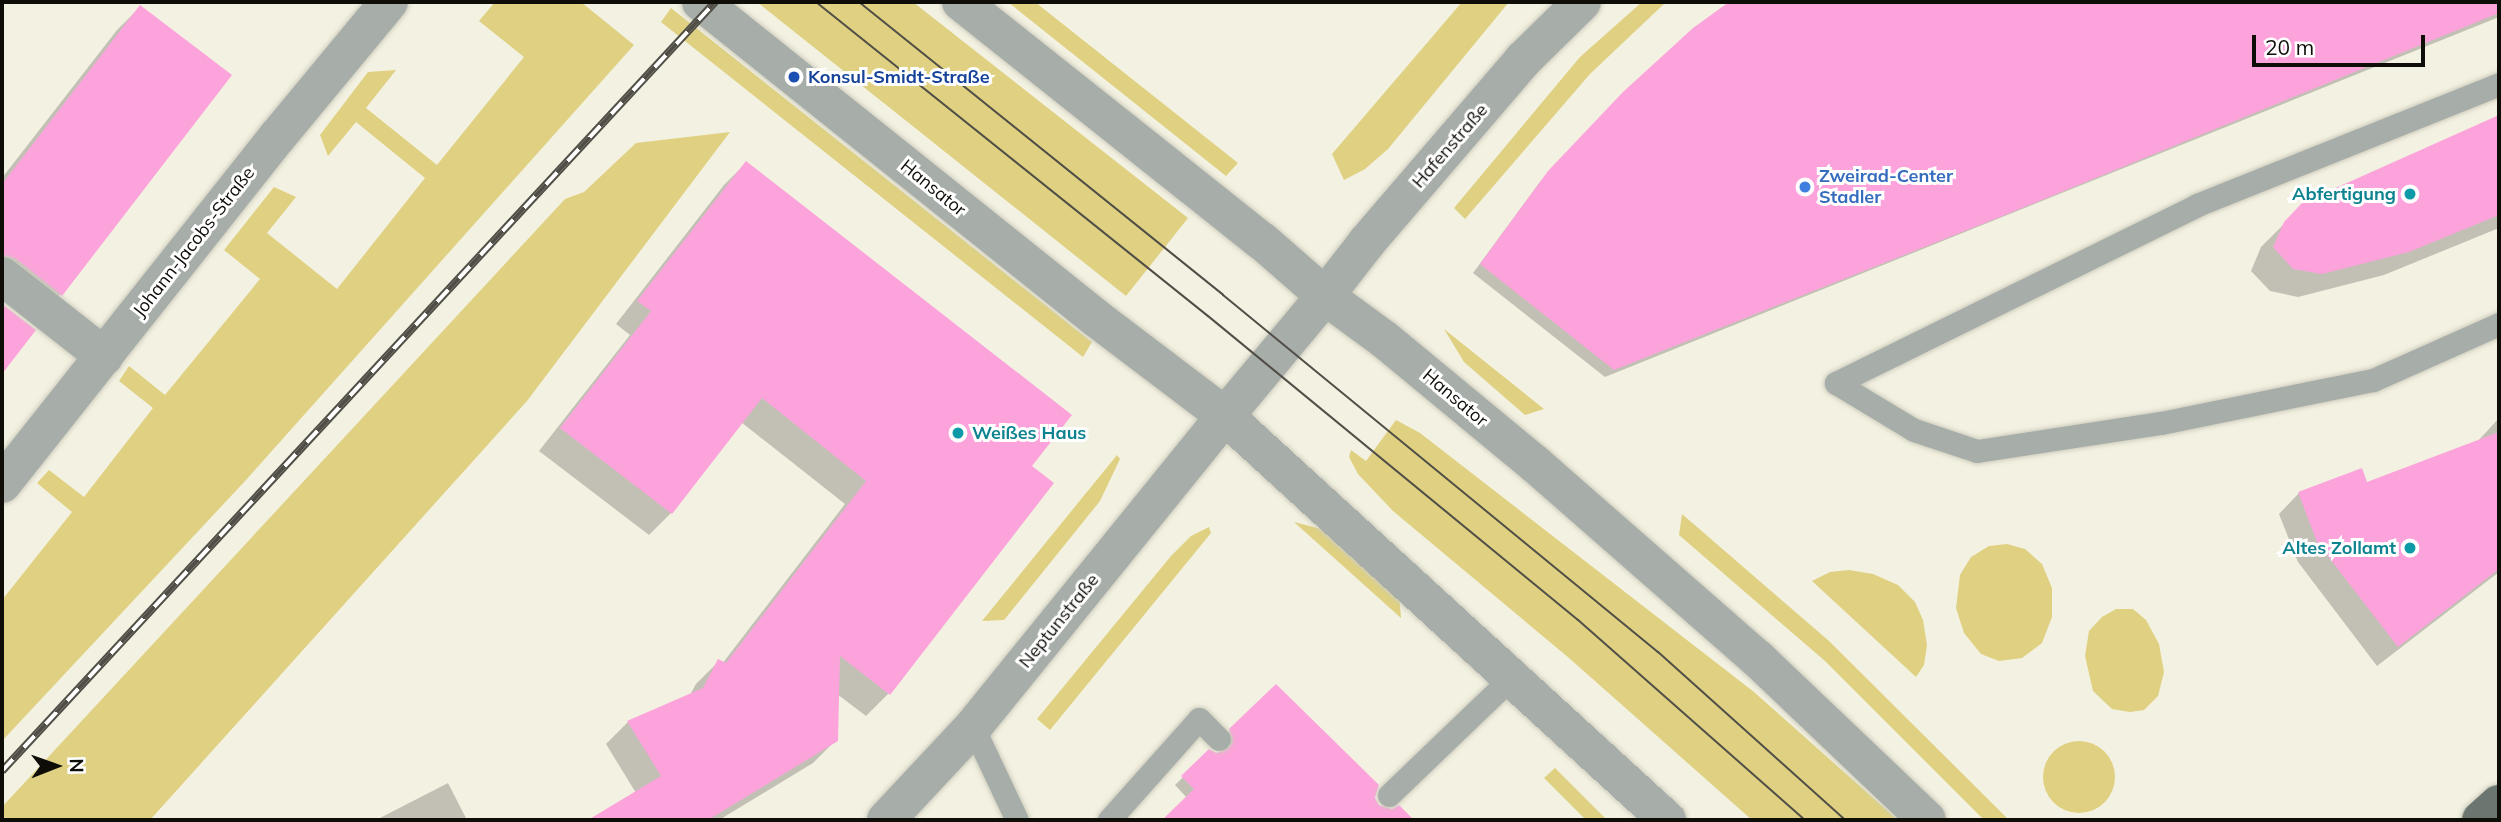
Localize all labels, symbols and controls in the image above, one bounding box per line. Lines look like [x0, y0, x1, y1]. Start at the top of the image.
scale bar [2256, 21, 2429, 65]
text: 20 m [2265, 34, 2314, 60]
place label: Konsul-Smidt-Straße [808, 66, 990, 88]
marker: Konsul-Smidt-Straße [786, 69, 802, 85]
street label: Hafenstraße [1408, 100, 1492, 192]
street label: Hansator [896, 155, 970, 221]
street label: Johann-Jacobs-Straße [129, 163, 259, 321]
place label: Zweirad-Center Stadler [1819, 166, 1953, 208]
marker: Zweirad-Center Stadler [1797, 179, 1813, 195]
place label: Abfertigung [2292, 183, 2396, 205]
marker: Abfertigung [2402, 186, 2418, 202]
street label: Hansator [1418, 365, 1492, 431]
place label: Weißes Haus [972, 422, 1086, 444]
marker: Weißes Haus [950, 425, 966, 441]
place label: Altes Zollamt [2282, 537, 2396, 559]
marker: Altes Zollamt [2402, 540, 2418, 556]
street label: Neptunstraße [1014, 570, 1104, 672]
north arrow [21, 731, 91, 801]
text: N [65, 758, 89, 773]

